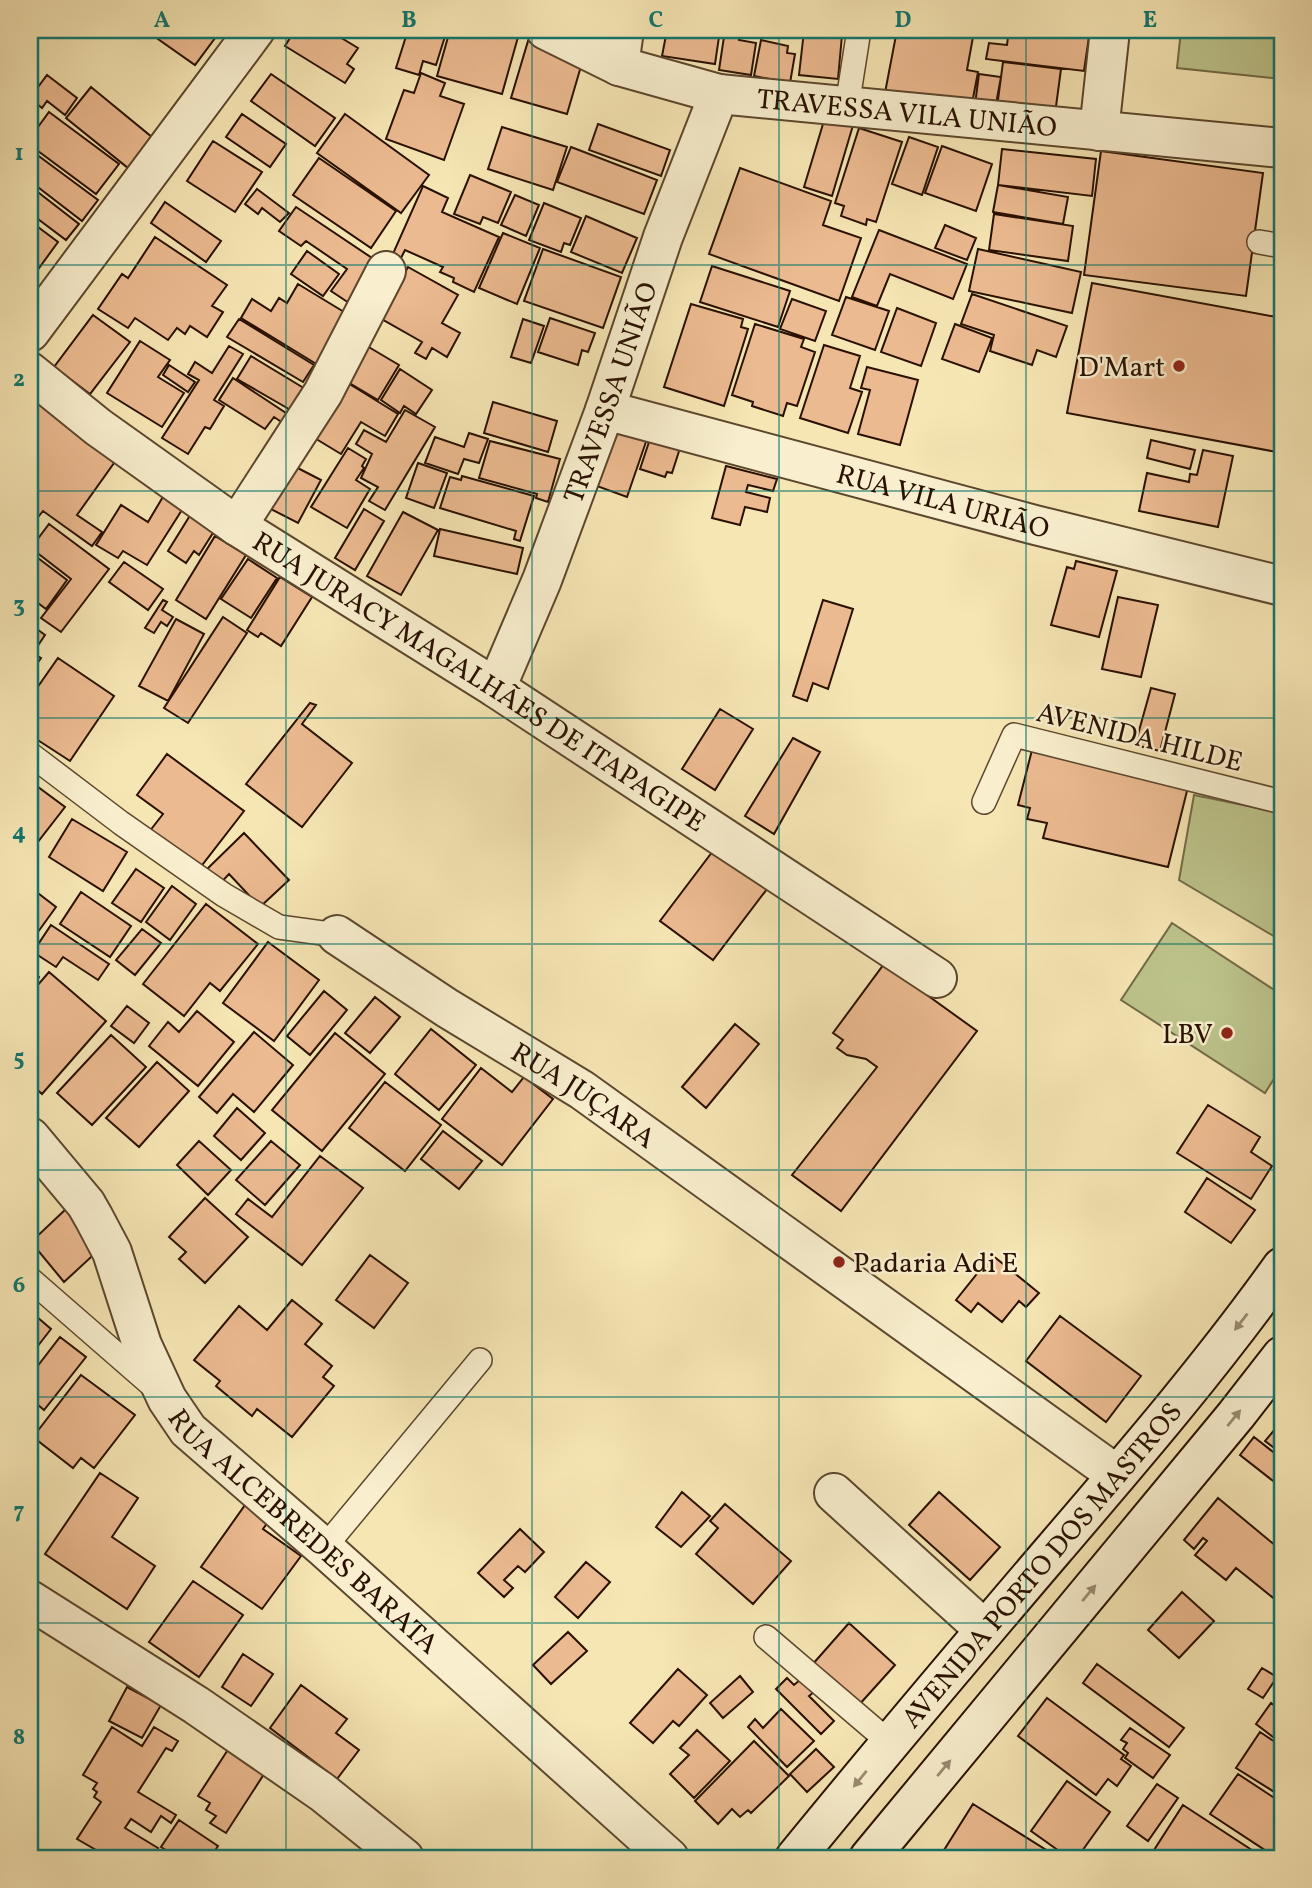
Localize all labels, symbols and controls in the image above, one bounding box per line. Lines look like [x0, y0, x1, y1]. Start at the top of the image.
text: A [154, 5, 170, 37]
text: B [401, 5, 417, 37]
text: C [649, 5, 663, 37]
text: D [895, 5, 912, 37]
text: E [1143, 5, 1157, 37]
street label: TRAVESSA VILA UNIÃO [755, 81, 1058, 148]
text: 1 [14, 138, 24, 170]
street label: TRAVESSA UNIÃO [555, 277, 669, 509]
place label: D'Mart [1078, 349, 1165, 388]
marker: D'Mart [1171, 358, 1187, 374]
text: 2 [13, 364, 25, 396]
street label: RUA VILA URIÃO [832, 456, 1053, 550]
street label: RUA JURACY MAGALHÃES DE ITAPAGIPE [244, 523, 713, 843]
text: 3 [13, 590, 25, 622]
street label: AVENIDA HILDE [1032, 694, 1247, 783]
text: 4 [12, 817, 26, 849]
place label: LBV [1162, 1016, 1213, 1055]
marker: LBV [1219, 1025, 1235, 1041]
street label: RUA JUÇARA [503, 1034, 663, 1159]
text: 5 [13, 1043, 25, 1075]
place label: Padaria Adi E [853, 1245, 1018, 1284]
marker: Padaria Adi E [831, 1254, 847, 1270]
text: 6 [13, 1270, 25, 1302]
one-way arrow [1234, 1313, 1249, 1330]
street label: AVENIDA PORTO DOS MASTROS [893, 1395, 1192, 1738]
street label: RUA ALCEBREDES BARATA [157, 1402, 447, 1664]
one-way arrow [1226, 1409, 1241, 1426]
text: 7 [14, 1496, 25, 1528]
one-way arrow [1081, 1584, 1097, 1602]
text: 8 [13, 1722, 25, 1754]
one-way arrow [936, 1759, 951, 1777]
one-way arrow [853, 1770, 868, 1787]

